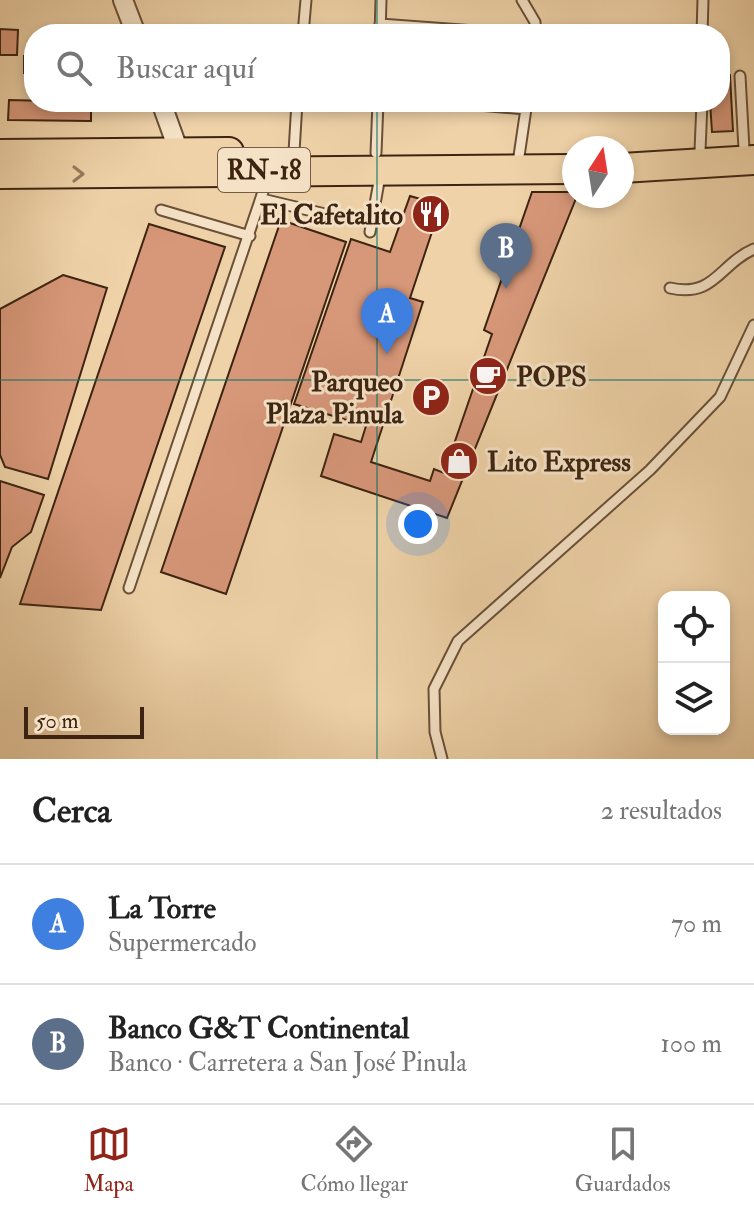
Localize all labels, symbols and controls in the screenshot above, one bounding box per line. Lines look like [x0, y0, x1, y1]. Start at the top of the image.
search box [24, 24, 730, 112]
icon: search [52, 46, 96, 90]
text: Buscar aquí [116, 50, 255, 87]
north arrow [562, 136, 634, 208]
road number: RN-18 [218, 148, 310, 192]
one-way arrow [72, 165, 85, 183]
restaurant icon: El Cafetalito [410, 193, 452, 235]
place label: El Cafetalito [260, 198, 404, 233]
pin: B [480, 223, 532, 289]
pin: A [361, 288, 413, 354]
cafe icon: POPS [467, 355, 509, 397]
place label: POPS [516, 360, 587, 395]
place label: Parqueo Plaza Pinula [266, 365, 404, 432]
parking icon: Parqueo Plaza Pinula [410, 376, 452, 418]
shop icon: Lito Express [438, 440, 480, 482]
place label: Lito Express [487, 445, 631, 480]
your location [398, 504, 438, 544]
map controls [658, 591, 730, 735]
button: locate [658, 591, 730, 663]
button: layers [658, 663, 730, 735]
scale bar [24, 703, 144, 739]
text: 50 m [36, 707, 78, 735]
text: Cerca [32, 790, 111, 833]
text: 2 resultados [601, 795, 722, 827]
text: La Torre [108, 890, 216, 927]
text: A [50, 908, 66, 940]
text: 70 m [671, 908, 722, 940]
text: Supermercado [108, 927, 257, 959]
text: Banco G&T Continental [108, 1010, 410, 1047]
text: B [49, 1028, 67, 1060]
text: 100 m [661, 1028, 722, 1060]
text: Banco · Carretera a San José Pinula [108, 1047, 467, 1079]
tab: Mapa [83, 1122, 134, 1198]
tab: Cómo llegar [301, 1122, 408, 1198]
tab: Guardados [575, 1122, 671, 1198]

